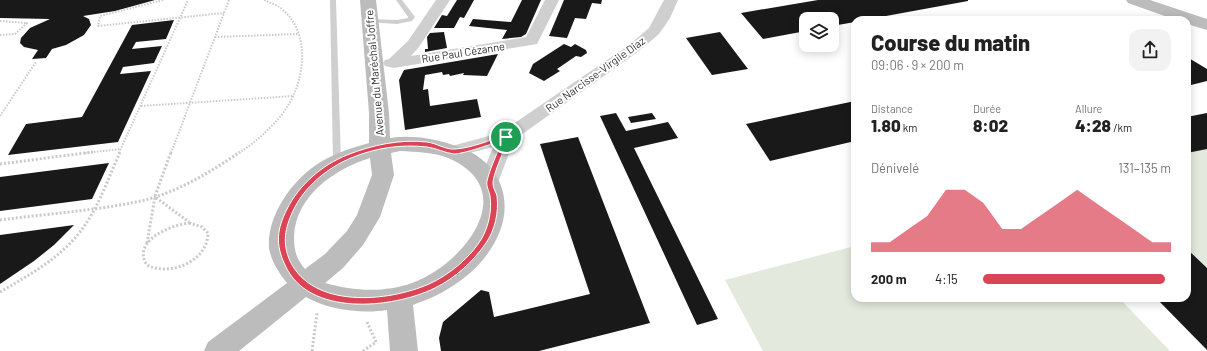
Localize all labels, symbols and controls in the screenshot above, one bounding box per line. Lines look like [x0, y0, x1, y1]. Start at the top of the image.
street label: Avenue du Maréchal Joffre [362, 9, 386, 137]
map controls [799, 12, 839, 52]
button: layers [799, 12, 839, 52]
text: Course du matin [871, 29, 1030, 55]
button: share [1129, 29, 1171, 71]
street label: Rue Narcisse-Virgile Diaz [543, 34, 647, 114]
street label: Rue Paul Cézanne [420, 39, 506, 65]
text: 09:06 · 9 × 200 m [871, 57, 964, 73]
text: Distance [871, 102, 913, 115]
text: Durée [973, 102, 1001, 115]
text: Allure [1075, 102, 1102, 115]
text: 1.80 [871, 115, 901, 135]
text: 8:02 [973, 115, 1008, 135]
text: 4:28 [1075, 115, 1111, 135]
pin [489, 120, 523, 154]
text: km [901, 121, 917, 134]
text: /km [1111, 121, 1132, 134]
icon: arrive [495, 126, 517, 148]
text: Dénivelé [871, 160, 919, 176]
text: 131–135 m [1118, 160, 1171, 176]
text: 200 m [871, 271, 907, 287]
text: 4:15 [935, 271, 958, 287]

